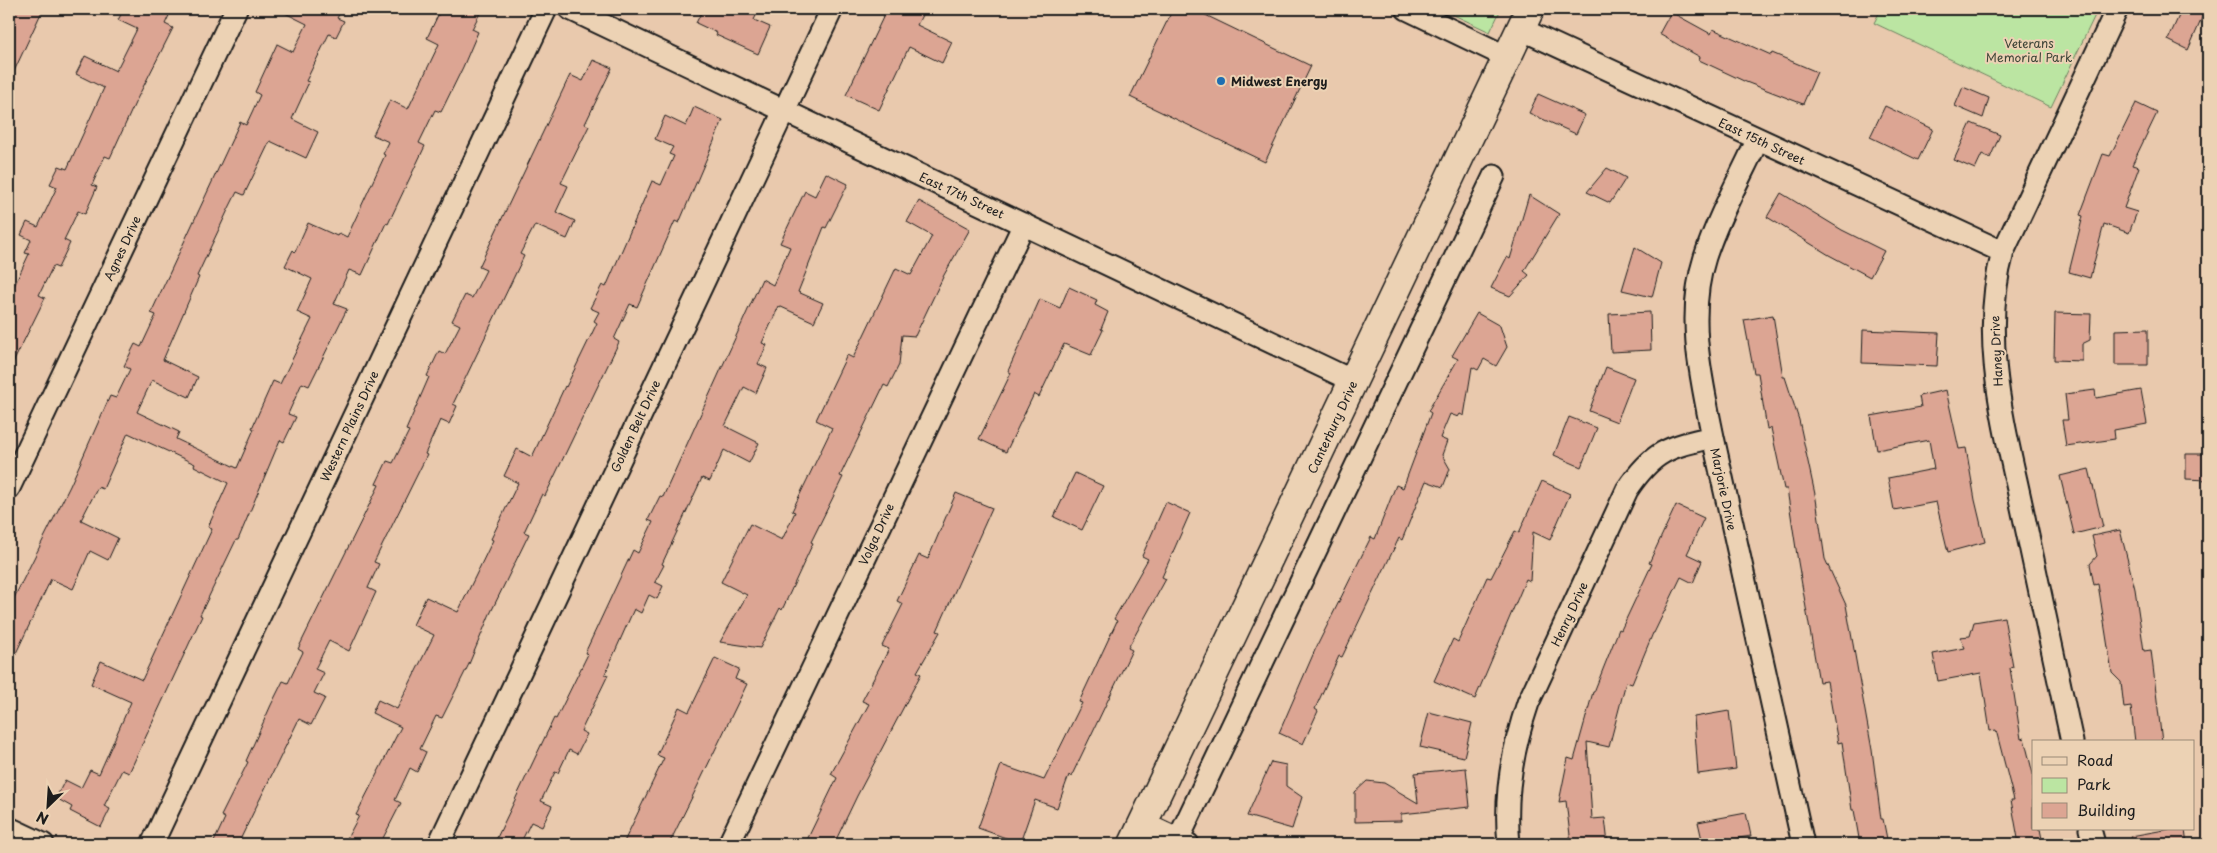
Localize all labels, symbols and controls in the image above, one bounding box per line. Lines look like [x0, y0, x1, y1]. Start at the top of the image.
park label: Veterans Memorial Park [1986, 34, 2072, 66]
place label: Midwest Energy [1231, 72, 1327, 90]
marker: Midwest Energy [1215, 75, 1227, 87]
street label: East 15th Street [1716, 113, 1808, 169]
street label: East 17th Street [917, 167, 1008, 223]
street label: Agnes Drive [99, 213, 145, 283]
street label: Haney Drive [1985, 315, 2007, 387]
street label: Western Plains Drive [315, 368, 383, 484]
street label: Golden Belt Drive [606, 377, 664, 475]
street label: Canterbury Drive [1303, 378, 1361, 476]
street label: Marjorie Drive [1706, 446, 1742, 532]
street label: Volga Drive [854, 500, 898, 568]
street label: Henry Drive [1546, 579, 1592, 649]
legend [2032, 740, 2194, 830]
text: Road [2077, 748, 2113, 771]
text: Park [2077, 772, 2111, 795]
north arrow [22, 780, 72, 830]
text: Building [2077, 798, 2136, 821]
text: N [33, 806, 52, 830]

